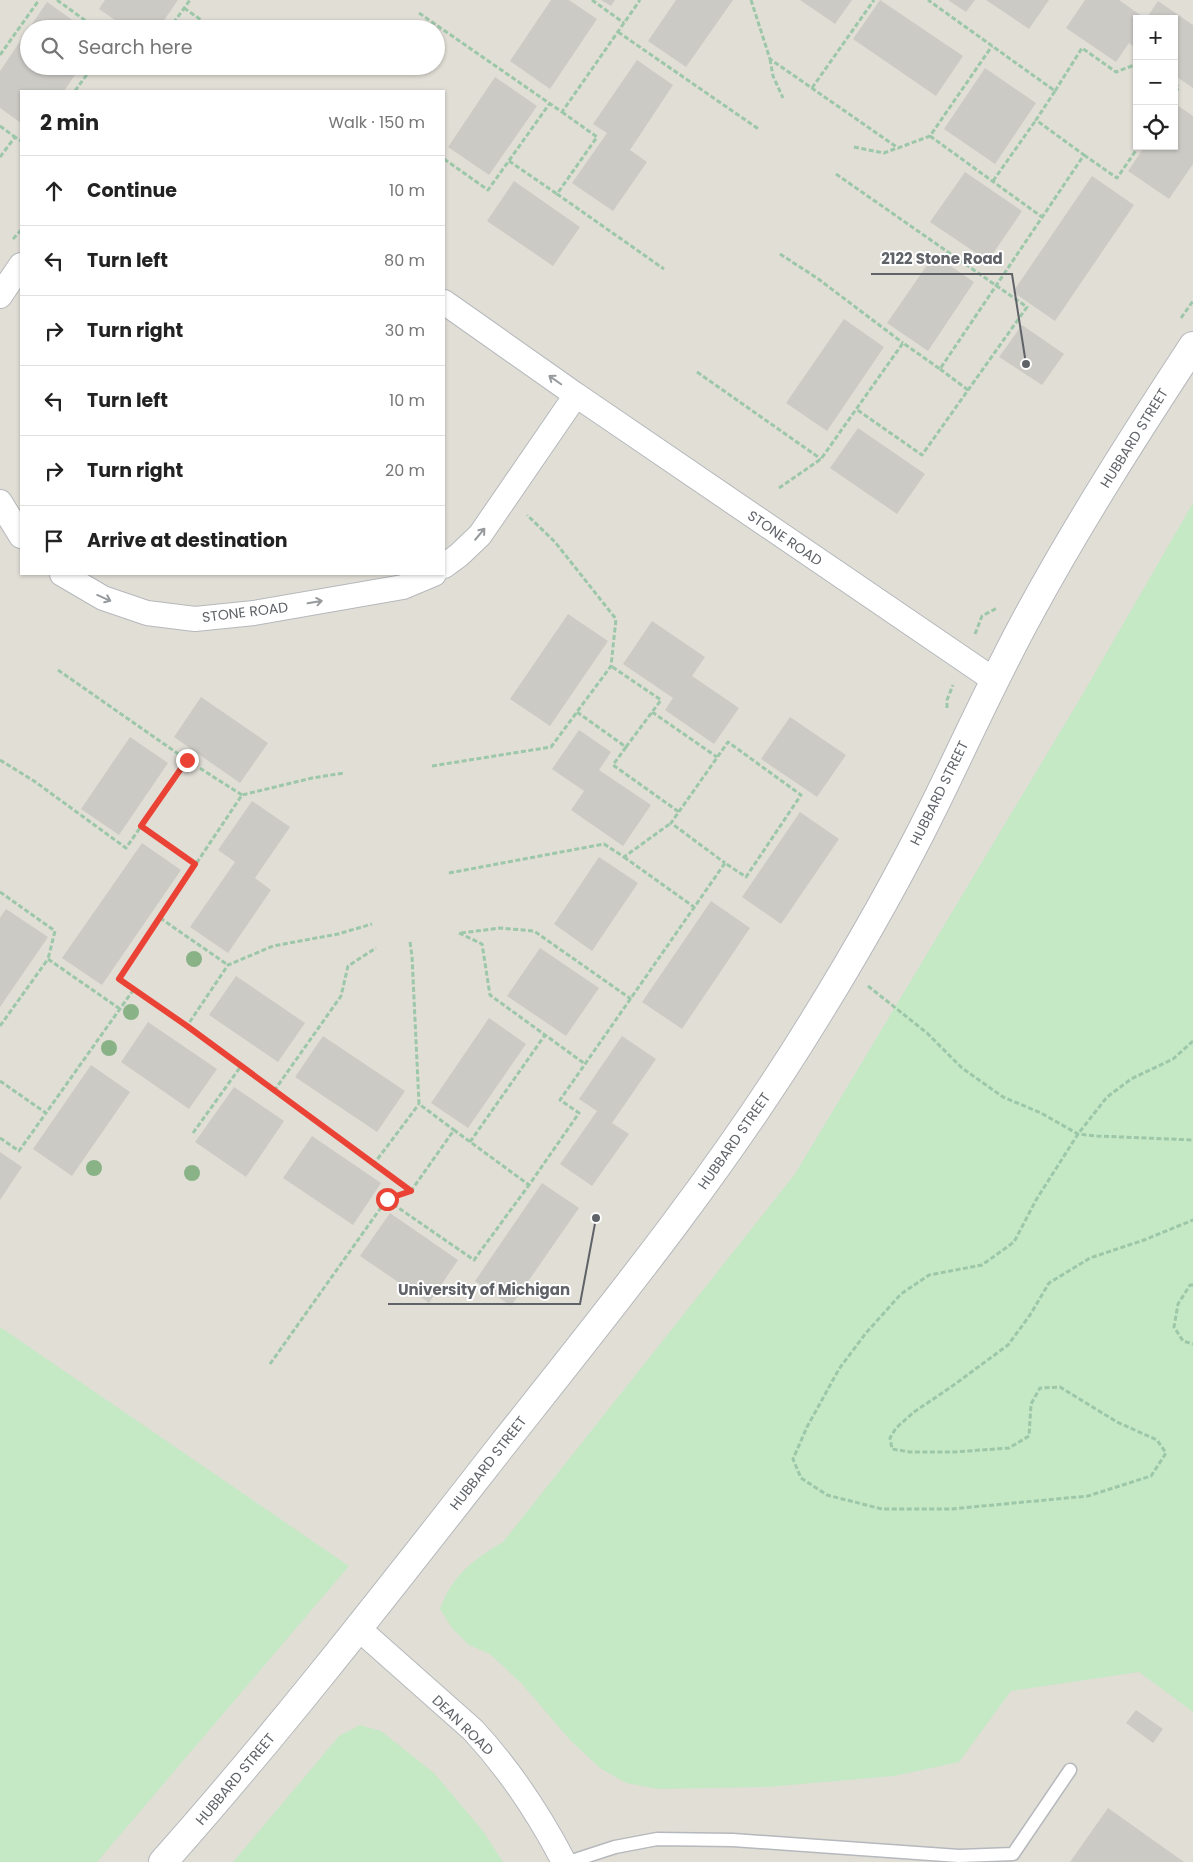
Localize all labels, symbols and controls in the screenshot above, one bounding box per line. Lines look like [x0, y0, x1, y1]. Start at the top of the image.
map controls [1133, 15, 1178, 150]
button: + [1133, 15, 1178, 60]
search box [20, 20, 445, 75]
icon: search [38, 34, 66, 62]
text: Search here [78, 34, 192, 61]
button: − [1133, 60, 1178, 105]
button: locate [1133, 105, 1178, 150]
text: 2 min [40, 108, 99, 137]
text: Walk · 150 m [328, 111, 425, 134]
icon: ahead [40, 177, 68, 205]
text: Continue [87, 177, 177, 204]
text: 10 m [389, 179, 425, 202]
callout: 2122 Stone Road [871, 244, 1012, 274]
icon: left [40, 247, 68, 275]
text: Turn left [87, 247, 168, 274]
text: 2122 Stone Road [881, 248, 1003, 269]
text: 80 m [384, 249, 425, 272]
icon: right [40, 317, 68, 345]
text: Turn right [87, 317, 183, 344]
text: 30 m [385, 319, 425, 342]
one-way arrow [548, 375, 562, 385]
street label: HUBBARD STREET [1095, 384, 1173, 492]
icon: left [40, 387, 68, 415]
text: Turn left [87, 387, 168, 414]
text: 10 m [389, 389, 425, 412]
icon: right [40, 457, 68, 485]
text: Turn right [87, 457, 183, 484]
text: 20 m [385, 459, 425, 482]
street label: STONE ROAD [744, 506, 826, 571]
icon: arrive [40, 527, 68, 555]
text: Arrive at destination [87, 527, 288, 554]
one-way arrow [474, 527, 485, 540]
one-way arrow [96, 593, 111, 603]
street label: STONE ROAD [201, 597, 289, 627]
one-way arrow [306, 597, 322, 607]
street label: HUBBARD STREET [905, 737, 973, 849]
route end [176, 749, 199, 772]
street label: HUBBARD STREET [693, 1088, 775, 1193]
route start [376, 1188, 399, 1211]
callout: University of Michigan [388, 1274, 580, 1304]
text: University of Michigan [398, 1279, 570, 1300]
street label: HUBBARD STREET [445, 1412, 531, 1514]
street label: DEAN ROAD [428, 1690, 498, 1760]
street label: HUBBARD STREET [191, 1729, 280, 1829]

